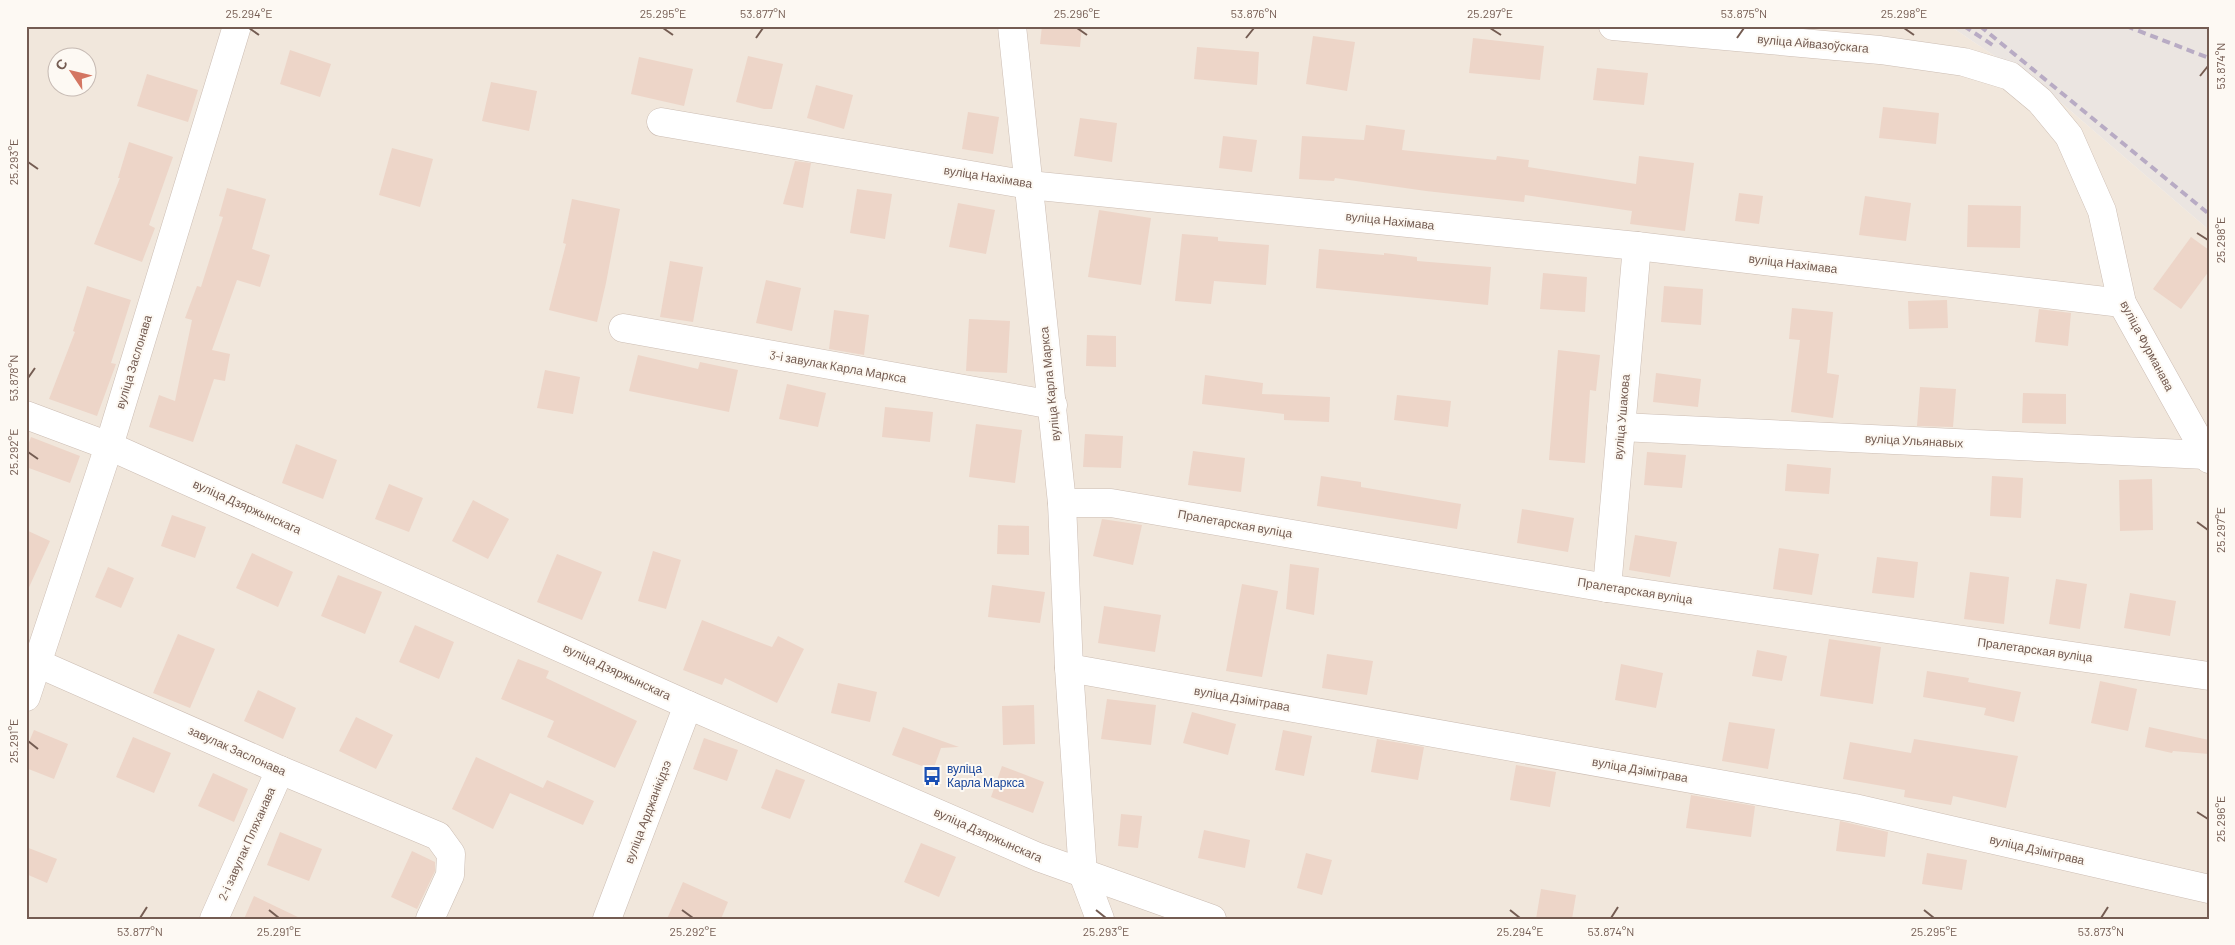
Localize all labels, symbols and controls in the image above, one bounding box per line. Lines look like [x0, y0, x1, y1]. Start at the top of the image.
text: 25.294°E [225, 6, 273, 20]
text: 25.295°E [640, 6, 686, 20]
text: 53.877°N [740, 6, 786, 20]
text: 25.296°E [1054, 6, 1100, 20]
text: 53.876°N [1231, 6, 1277, 20]
text: 25.297°E [1467, 6, 1513, 20]
text: 53.875°N [1721, 6, 1767, 20]
text: 25.298°E [1881, 6, 1927, 20]
street label: вуліца Айвазоўскага [1757, 31, 1870, 56]
text: 53.874°N [2213, 43, 2227, 89]
north arrow [48, 48, 98, 98]
text: С [51, 55, 71, 73]
text: 25.293°E [6, 139, 20, 185]
street label: вуліца Нахімава [943, 162, 1034, 191]
street label: вуліца Нахімава [1345, 208, 1436, 233]
text: 25.298°E [2213, 217, 2227, 263]
street label: вуліца Нахімава [1748, 251, 1839, 276]
street label: вуліца Фурманава [2117, 298, 2178, 394]
street label: вуліца Заслонава [112, 313, 155, 411]
street label: вуліца Карла Маркса [1036, 326, 1063, 442]
street label: 3-і завулак Карла Маркса [768, 347, 908, 386]
text: 53.878°N [6, 355, 20, 401]
street label: вуліца Ушакова [1610, 373, 1633, 460]
text: 25.292°E [6, 429, 20, 475]
street label: вуліца Ульянавых [1865, 430, 1964, 451]
street label: вуліца Дзяржынскага [191, 476, 304, 537]
street label: Пралетарская вуліца [1177, 506, 1294, 541]
text: 25.297°E [2213, 507, 2227, 553]
street label: Пралетарская вуліца [1577, 574, 1694, 607]
street label: Пралетарская вуліца [1977, 634, 2094, 665]
street label: вуліца Дзяржынскага [561, 640, 674, 703]
street label: вуліца Дзімітрава [1193, 683, 1291, 714]
text: 25.291°E [6, 719, 20, 763]
street label: завулак Заслонава [186, 722, 289, 779]
street label: вуліца Дзімітрава [1591, 754, 1689, 785]
street label: вуліца Арджанікідзэ [621, 758, 674, 866]
place label: вуліца Карла Маркса [947, 761, 1025, 790]
bus stop icon: вуліца Карла Маркса [921, 765, 943, 787]
street label: 2-і завулак Пляханава [215, 785, 278, 903]
text: 25.296°E [2213, 796, 2227, 842]
street label: вуліца Дзяржынскага [932, 804, 1045, 865]
street label: вуліца Дзімітрава [1988, 831, 2086, 868]
text: 53.877°N [117, 924, 163, 938]
text: 25.291°E [257, 924, 301, 938]
text: 25.292°E [670, 924, 716, 938]
text: 25.293°E [1083, 924, 1129, 938]
text: 25.294°E [1496, 924, 1544, 938]
text: 53.874°N [1588, 924, 1634, 938]
text: 25.295°E [1911, 924, 1957, 938]
text: 53.873°N [2078, 924, 2124, 938]

